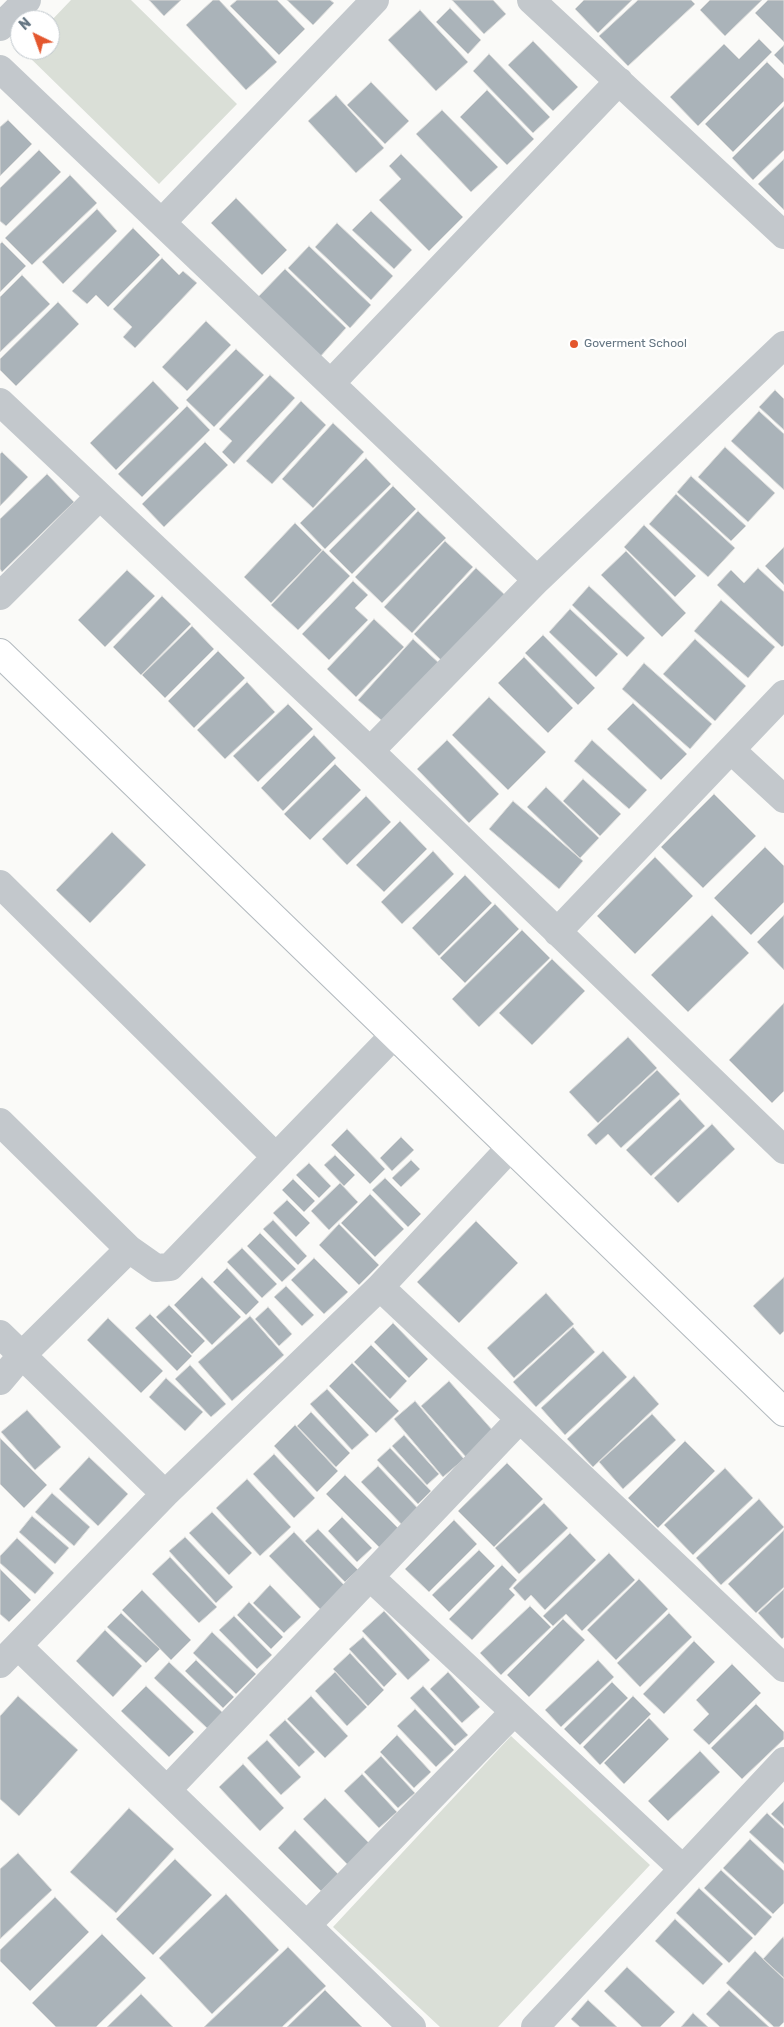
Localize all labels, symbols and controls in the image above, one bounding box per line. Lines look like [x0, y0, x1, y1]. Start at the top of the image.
north arrow [10, 10, 60, 60]
text: N [16, 15, 35, 34]
place label: Goverment School [584, 337, 687, 351]
marker: Goverment School [568, 338, 580, 350]

